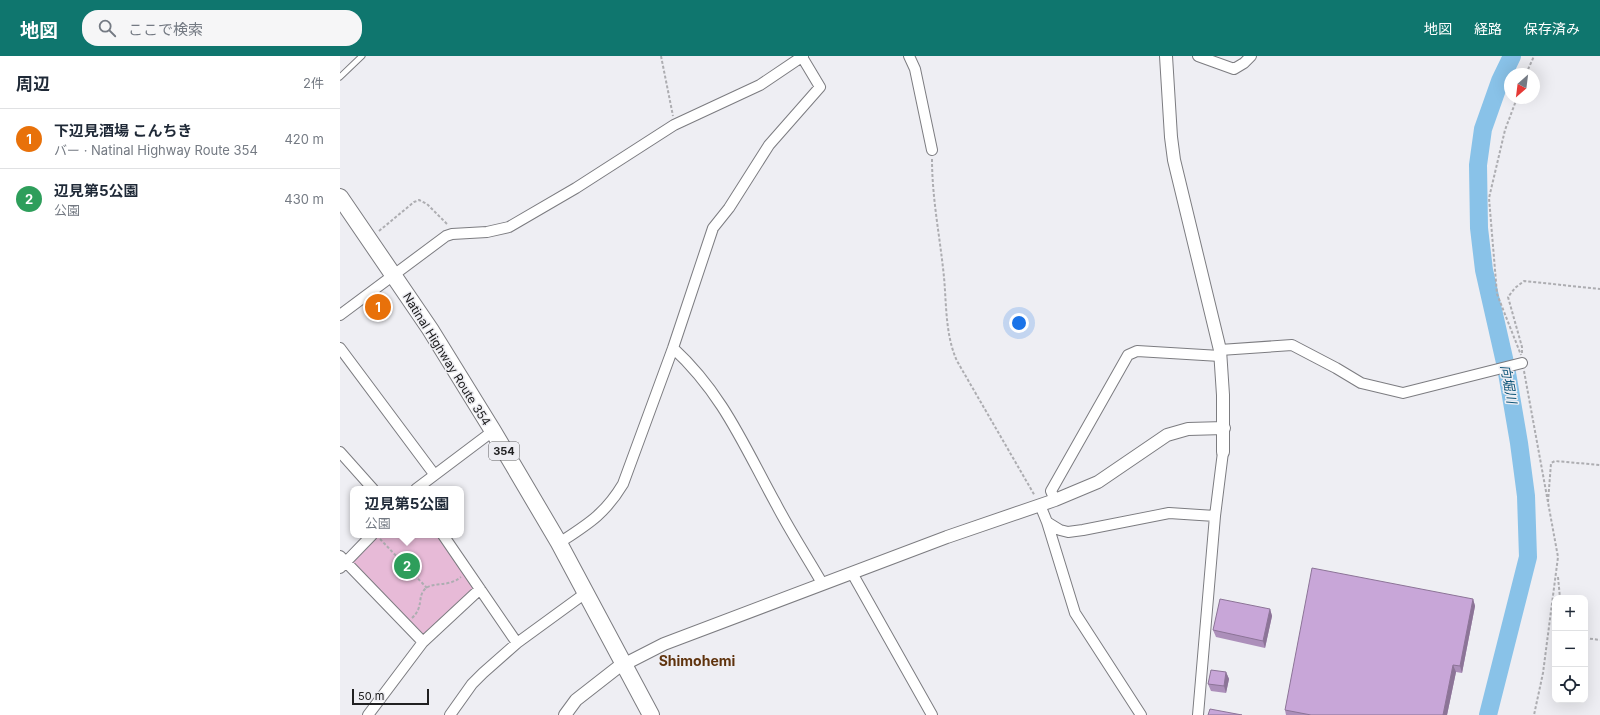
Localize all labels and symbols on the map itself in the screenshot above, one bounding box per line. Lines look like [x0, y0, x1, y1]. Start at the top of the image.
north arrow [1504, 68, 1540, 104]
street label: Natinal Highway Route 354 [400, 290, 494, 428]
pin: 1 [365, 292, 391, 322]
your location [1009, 313, 1029, 333]
water label: 向堀川 [1498, 363, 1521, 407]
road number: 354 [489, 442, 519, 460]
pin: 2 [394, 551, 420, 581]
district label: Shimohemi [659, 652, 736, 669]
scale bar [352, 687, 429, 706]

